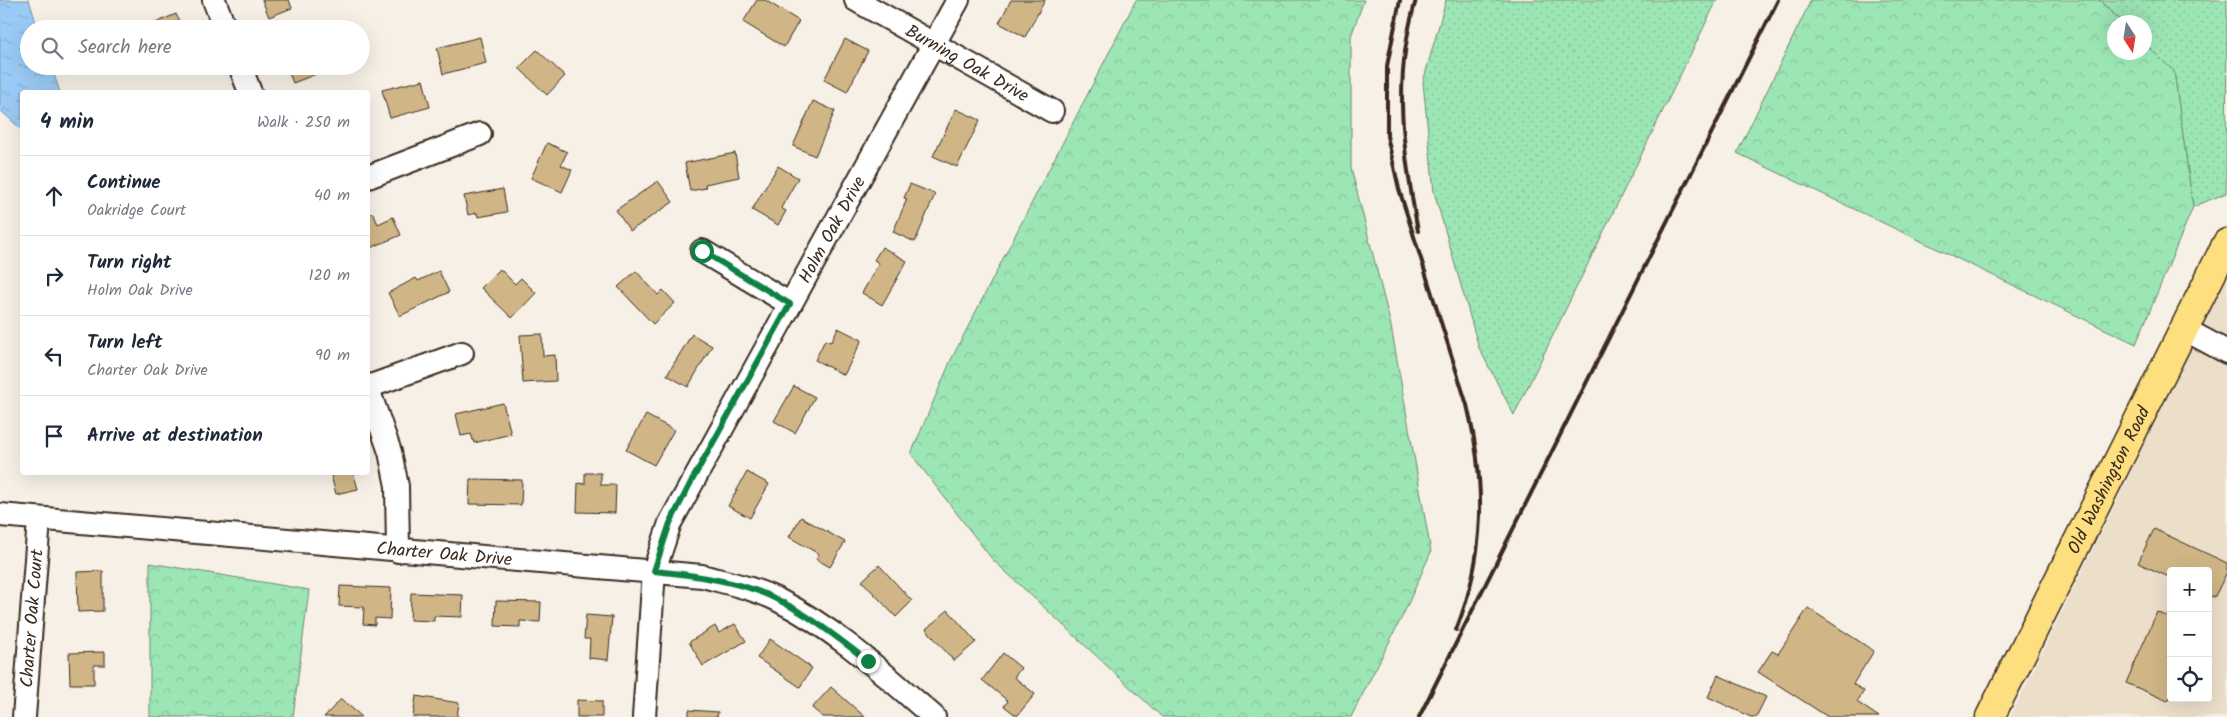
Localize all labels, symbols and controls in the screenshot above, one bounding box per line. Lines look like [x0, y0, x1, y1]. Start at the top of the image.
north arrow [2107, 15, 2152, 60]
street label: Burning Oak Drive [899, 18, 1034, 111]
search box [20, 20, 370, 75]
text: Search here [78, 33, 172, 63]
icon: search [38, 34, 66, 62]
text: 4 min [40, 106, 94, 139]
text: Walk · 250 m [257, 110, 350, 135]
text: Continue [87, 168, 160, 198]
street label: Holm Oak Drive [792, 171, 874, 289]
icon: ahead [40, 182, 68, 210]
text: 40 m [314, 183, 350, 208]
text: Oakridge Court [87, 198, 186, 223]
route start [691, 240, 714, 263]
text: Turn right [87, 248, 172, 278]
icon: right [40, 262, 68, 290]
text: 120 m [309, 263, 350, 288]
text: Holm Oak Drive [87, 278, 193, 303]
text: Turn left [87, 328, 162, 358]
icon: left [40, 342, 68, 370]
text: 90 m [315, 343, 350, 368]
text: Charter Oak Drive [87, 358, 208, 383]
street label: Old Washington Road [2061, 401, 2160, 560]
text: Arrive at destination [87, 421, 263, 451]
icon: arrive [40, 422, 68, 450]
street label: Charter Oak Drive [375, 535, 513, 575]
street label: Charter Oak Court [13, 547, 53, 689]
map controls [2167, 567, 2212, 702]
button: + [2167, 567, 2212, 612]
button: − [2167, 612, 2212, 657]
route end [857, 650, 880, 673]
button: locate [2167, 657, 2212, 702]

